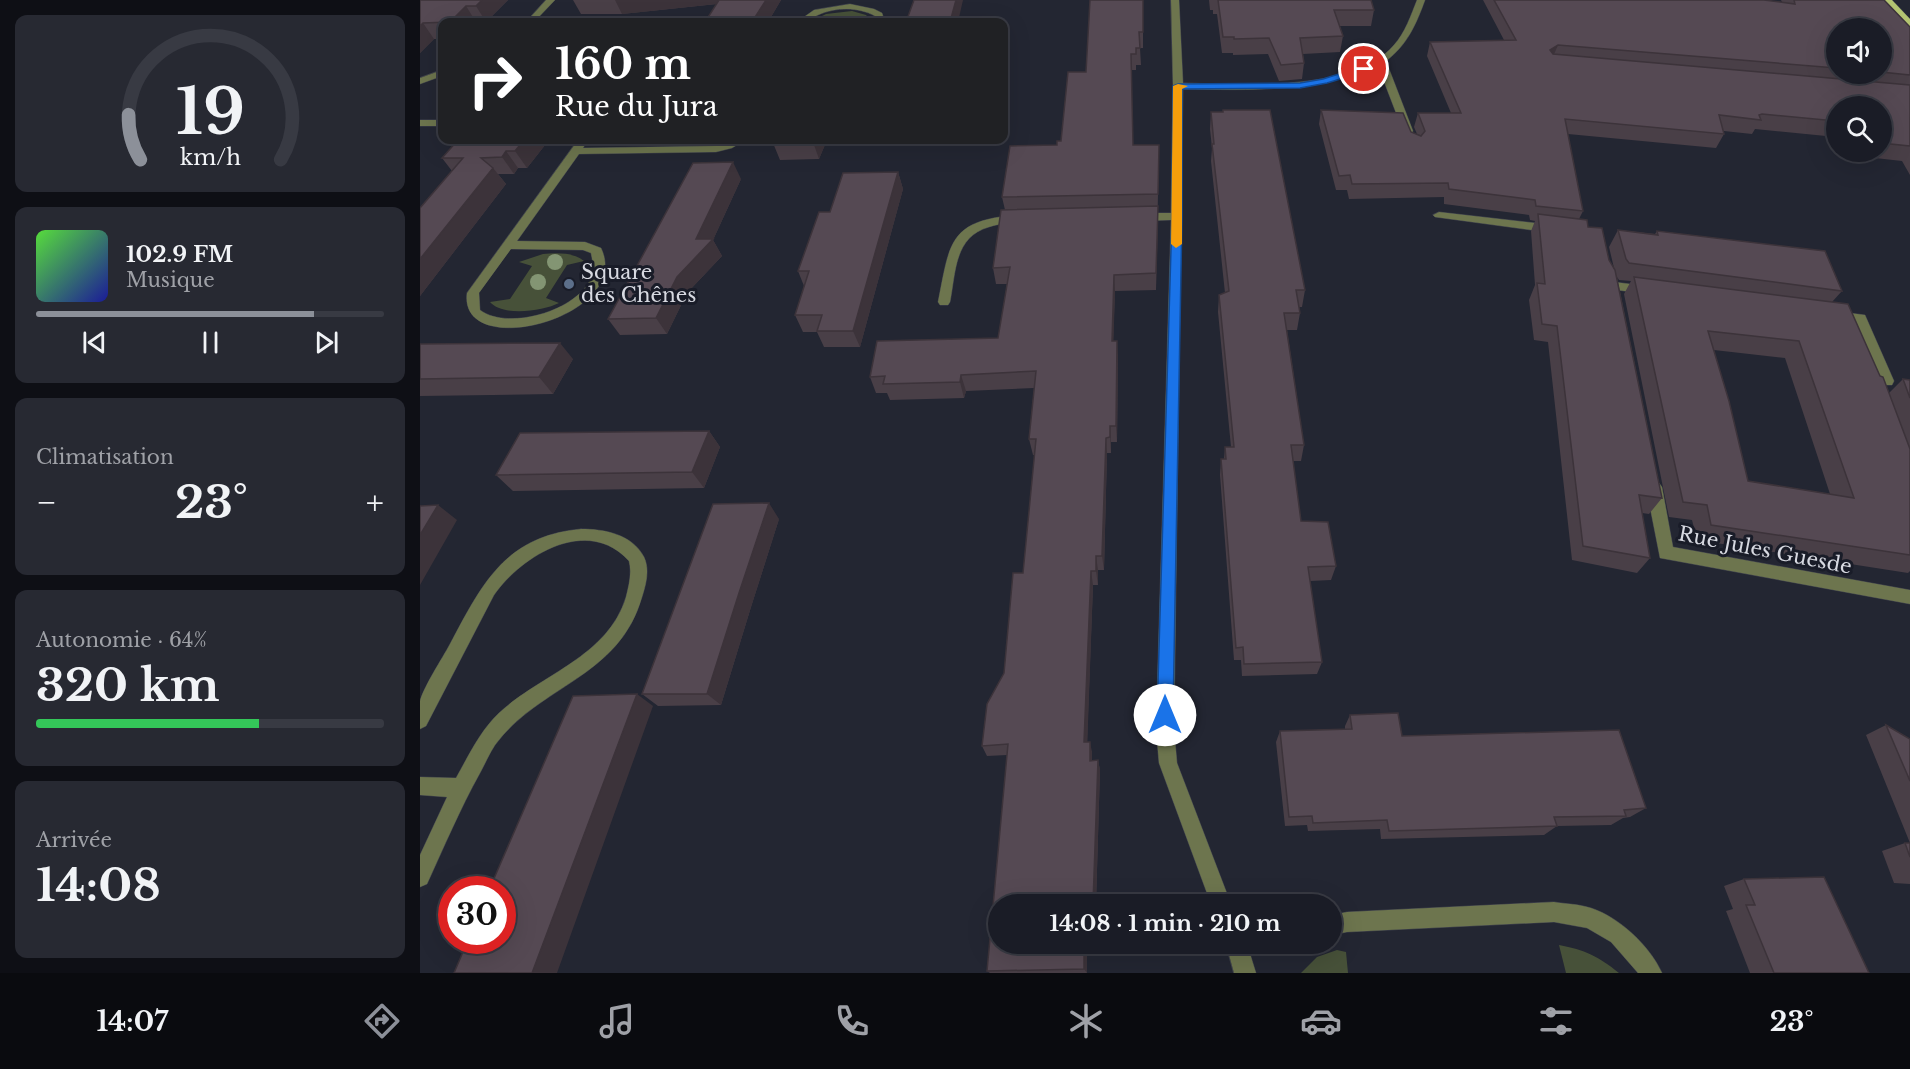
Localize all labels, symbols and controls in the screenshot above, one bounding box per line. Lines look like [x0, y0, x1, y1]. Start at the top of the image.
map controls [1826, 18, 1892, 162]
button: sound [1826, 18, 1892, 84]
text: 160 m [555, 38, 691, 90]
icon: right [456, 42, 534, 120]
pin [1338, 43, 1389, 94]
icon: arrive [1347, 52, 1380, 85]
text: 19 [175, 73, 245, 151]
text: Rue du Jura [555, 90, 718, 123]
button: search [1826, 96, 1892, 162]
text: km/h [180, 145, 241, 172]
text: 102.9 FM [126, 241, 233, 268]
place label: Square des Chênes [581, 260, 696, 307]
text: Musique [126, 268, 215, 292]
marker: Square des Chênes [562, 277, 576, 291]
icon: previous [78, 326, 111, 359]
icon: pause [194, 326, 227, 359]
icon: next [310, 326, 343, 359]
text: Climatisation [36, 445, 174, 469]
text: 23° [175, 474, 248, 530]
text: − [36, 482, 57, 523]
text: + [366, 482, 384, 523]
street label: Rue Jules Guesde [1676, 521, 1854, 579]
text: Autonomie · 64% [36, 628, 207, 652]
text: 320 km [36, 657, 220, 713]
position arrow [1133, 683, 1197, 747]
text: Arrivée [36, 828, 112, 852]
text: 14:08 [36, 857, 161, 913]
speed limit sign: 30 [438, 876, 516, 954]
text: 14:08 · 1 min · 210 m [1049, 910, 1281, 937]
icon: directions [361, 1000, 403, 1042]
icon: music [596, 1000, 638, 1042]
icon: phone [831, 1000, 873, 1042]
icon: climate [1065, 1000, 1107, 1042]
icon: car [1300, 1000, 1342, 1042]
icon: filters [1535, 1000, 1577, 1042]
text: 14:07 [96, 1005, 168, 1038]
text: 23° [1770, 1005, 1814, 1038]

